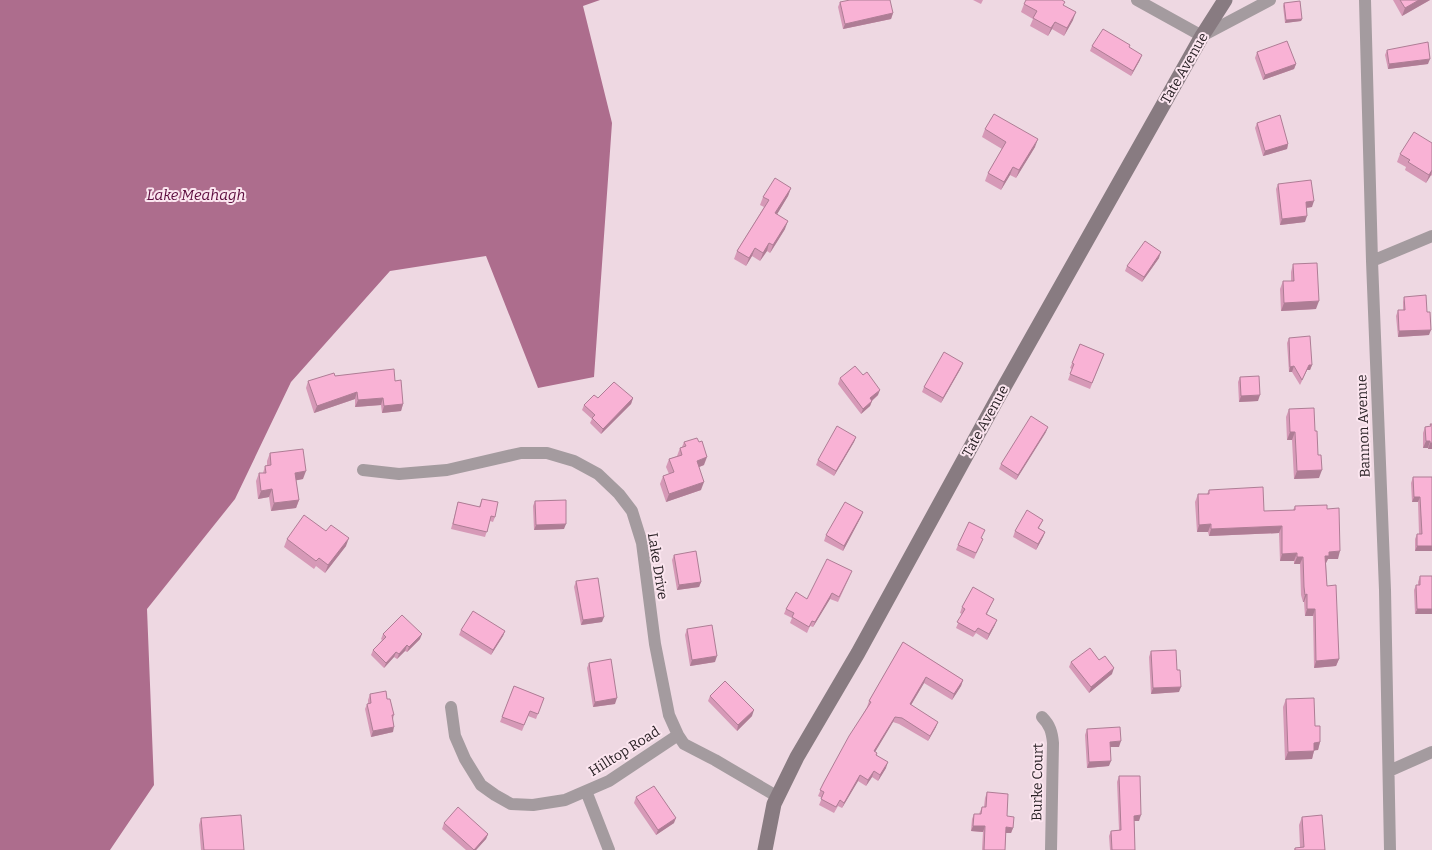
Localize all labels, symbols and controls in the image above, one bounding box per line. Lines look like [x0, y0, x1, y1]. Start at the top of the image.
street label: Tate Avenue [1157, 30, 1212, 107]
water label: Lake Meahagh [147, 186, 246, 204]
street label: Bannon Avenue [1353, 374, 1374, 478]
street label: Tate Avenue [959, 382, 1012, 460]
street label: Lake Drive [644, 531, 671, 601]
street label: Hilltop Road [586, 723, 663, 780]
street label: Burke Court [1028, 743, 1047, 821]

